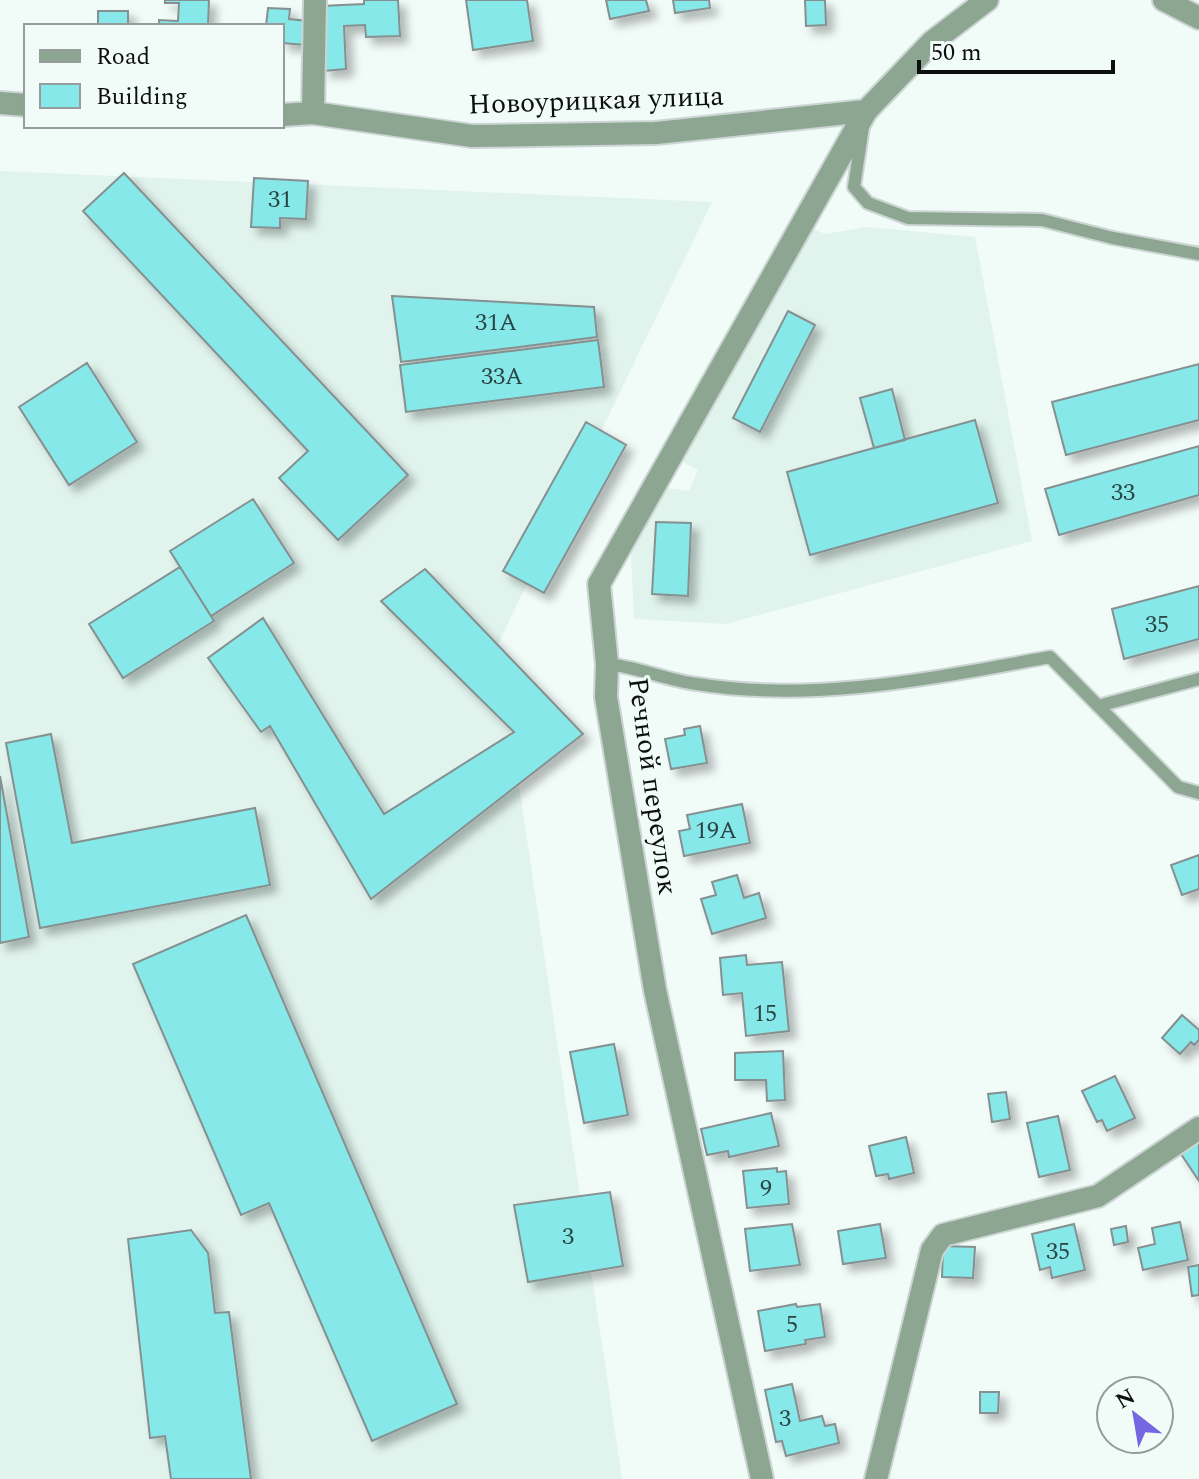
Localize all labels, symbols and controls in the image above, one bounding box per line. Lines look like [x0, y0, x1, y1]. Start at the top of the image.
legend [24, 24, 284, 128]
scale bar [919, 24, 1113, 74]
text: 50 m [931, 35, 982, 71]
text: Road [96, 39, 150, 75]
street label: Новоурицкая улица [467, 75, 725, 126]
text: Building [96, 79, 188, 115]
house number: 31 [268, 182, 292, 218]
house number: 31А [475, 305, 517, 341]
house number: 33А [481, 359, 523, 395]
house number: 33 [1111, 475, 1135, 511]
house number: 35 [1145, 607, 1169, 643]
street label: Речной переулок [616, 675, 689, 898]
house number: 19А [695, 813, 737, 849]
house number: 15 [753, 996, 777, 1032]
house number: 9 [760, 1171, 772, 1207]
house number: 3 [562, 1219, 574, 1255]
house number: 35 [1046, 1234, 1070, 1270]
house number: 5 [786, 1307, 798, 1343]
north arrow [1095, 1375, 1175, 1455]
text: N [1109, 1380, 1142, 1418]
house number: 3 [779, 1401, 791, 1437]

